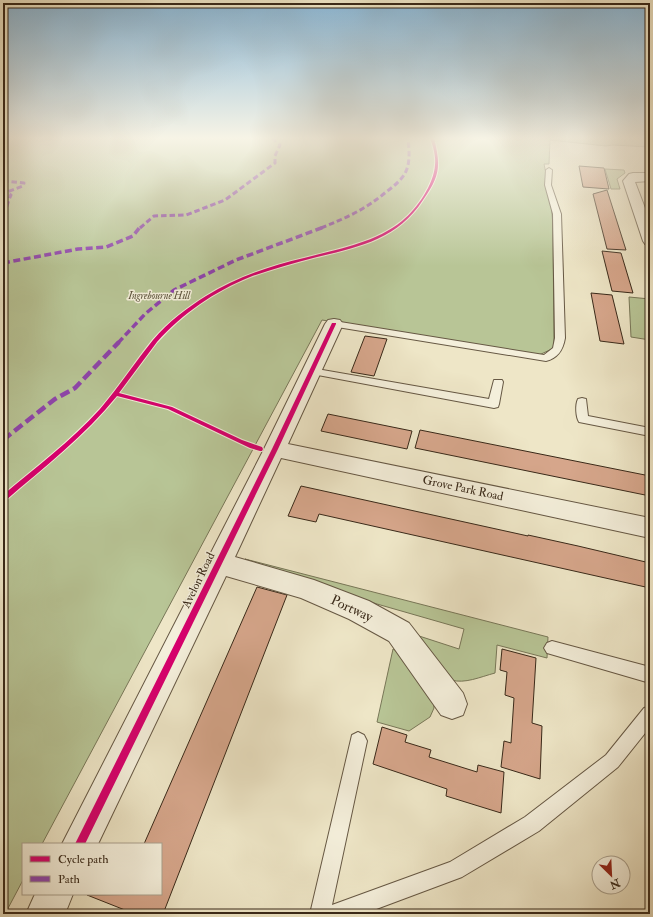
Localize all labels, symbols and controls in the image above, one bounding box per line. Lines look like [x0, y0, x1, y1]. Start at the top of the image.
park label: Ingrebourne Hill [127, 290, 191, 302]
street label: Grove Park Road [421, 473, 505, 504]
street label: Avelon Road [178, 550, 218, 611]
street label: Portway [328, 591, 376, 627]
legend [22, 843, 162, 895]
text: Cycle path [58, 852, 109, 867]
north arrow [591, 855, 631, 895]
text: Path [58, 872, 81, 887]
text: N [607, 875, 623, 892]

